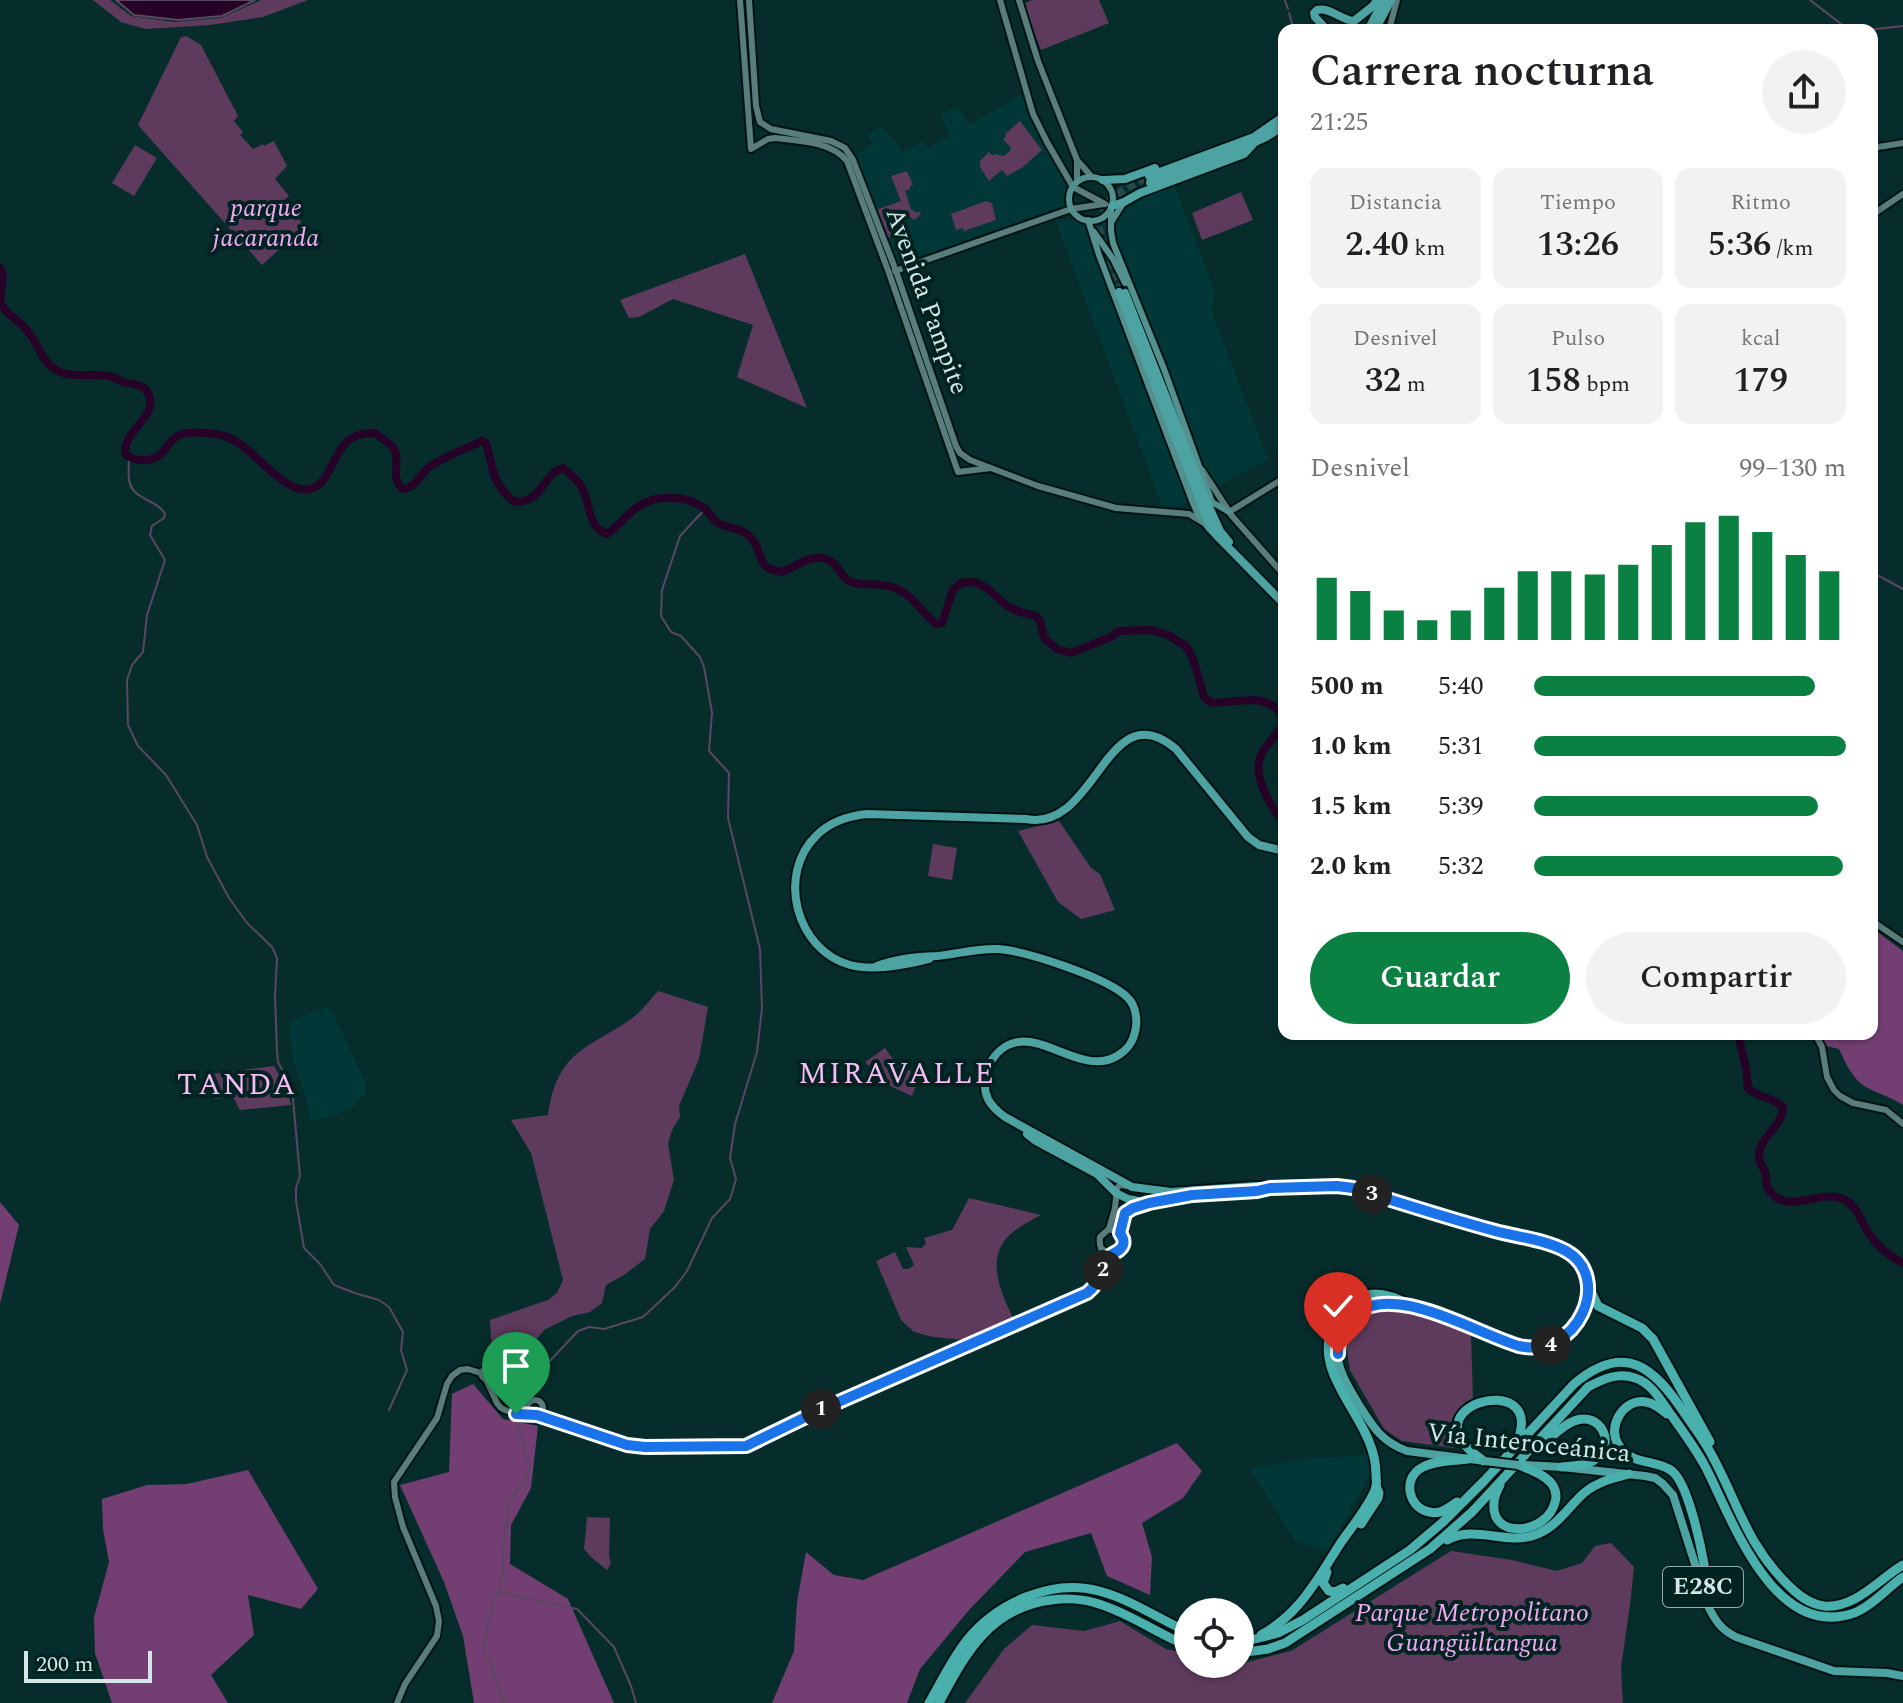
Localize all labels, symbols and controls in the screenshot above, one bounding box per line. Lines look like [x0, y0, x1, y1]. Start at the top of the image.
text: Carrera nocturna [1310, 38, 1654, 105]
button: share [1762, 50, 1846, 134]
text: 21:25 [1310, 102, 1369, 142]
text: Distancia [1349, 186, 1442, 219]
text: Tiempo [1540, 186, 1616, 219]
text: Ritmo [1731, 186, 1791, 219]
park label: parque jacaranda [211, 188, 319, 258]
street label: Avenida Pampite [875, 202, 979, 400]
text: 2.40 [1345, 219, 1409, 271]
text: 13:26 [1537, 219, 1619, 271]
text: 5:36 [1708, 219, 1771, 271]
text: km [1409, 232, 1445, 265]
text: /km [1771, 232, 1814, 265]
text: Desnivel [1353, 322, 1438, 355]
text: Pulso [1551, 322, 1605, 355]
text: kcal [1741, 322, 1780, 355]
text: 32 [1365, 355, 1401, 407]
text: 158 [1526, 355, 1581, 407]
text: 179 [1733, 355, 1788, 407]
text: m [1401, 368, 1426, 401]
text: bpm [1581, 368, 1630, 401]
text: Desnivel [1310, 448, 1410, 488]
text: 99–130 m [1739, 448, 1846, 488]
text: 500 m [1310, 666, 1384, 706]
text: 5:40 [1438, 666, 1484, 706]
text: 1.0 km [1310, 726, 1392, 766]
text: 5:31 [1438, 726, 1484, 766]
text: 1.5 km [1310, 786, 1392, 826]
text: 5:39 [1438, 786, 1484, 826]
text: 2.0 km [1310, 846, 1392, 886]
text: 5:32 [1438, 846, 1484, 886]
button: Guardar [1310, 932, 1570, 1024]
button: Compartir [1586, 932, 1846, 1024]
district label: MIRAVALLE [798, 1051, 996, 1097]
district label: TANDA [177, 1062, 297, 1108]
pin: 3 [1352, 1174, 1392, 1214]
text: 3 [1366, 1177, 1378, 1210]
pin: 2 [1083, 1250, 1123, 1290]
text: 2 [1097, 1253, 1109, 1286]
pin [1304, 1272, 1372, 1354]
icon: check [1316, 1284, 1360, 1328]
pin: 4 [1531, 1325, 1571, 1365]
text: 4 [1545, 1328, 1557, 1361]
pin [482, 1332, 550, 1414]
icon: arrive [494, 1344, 538, 1388]
pin: 1 [801, 1389, 841, 1429]
text: 1 [815, 1392, 827, 1425]
street label: Vía Interoceánica [1425, 1412, 1633, 1474]
road number: E28C [1663, 1567, 1743, 1607]
park label: Parque Metropolitano Guangüiltangua [1355, 1593, 1589, 1663]
map controls [1174, 1598, 1254, 1678]
button: locate [1174, 1598, 1254, 1678]
scale bar [24, 1647, 152, 1683]
text: 200 m [36, 1648, 93, 1681]

